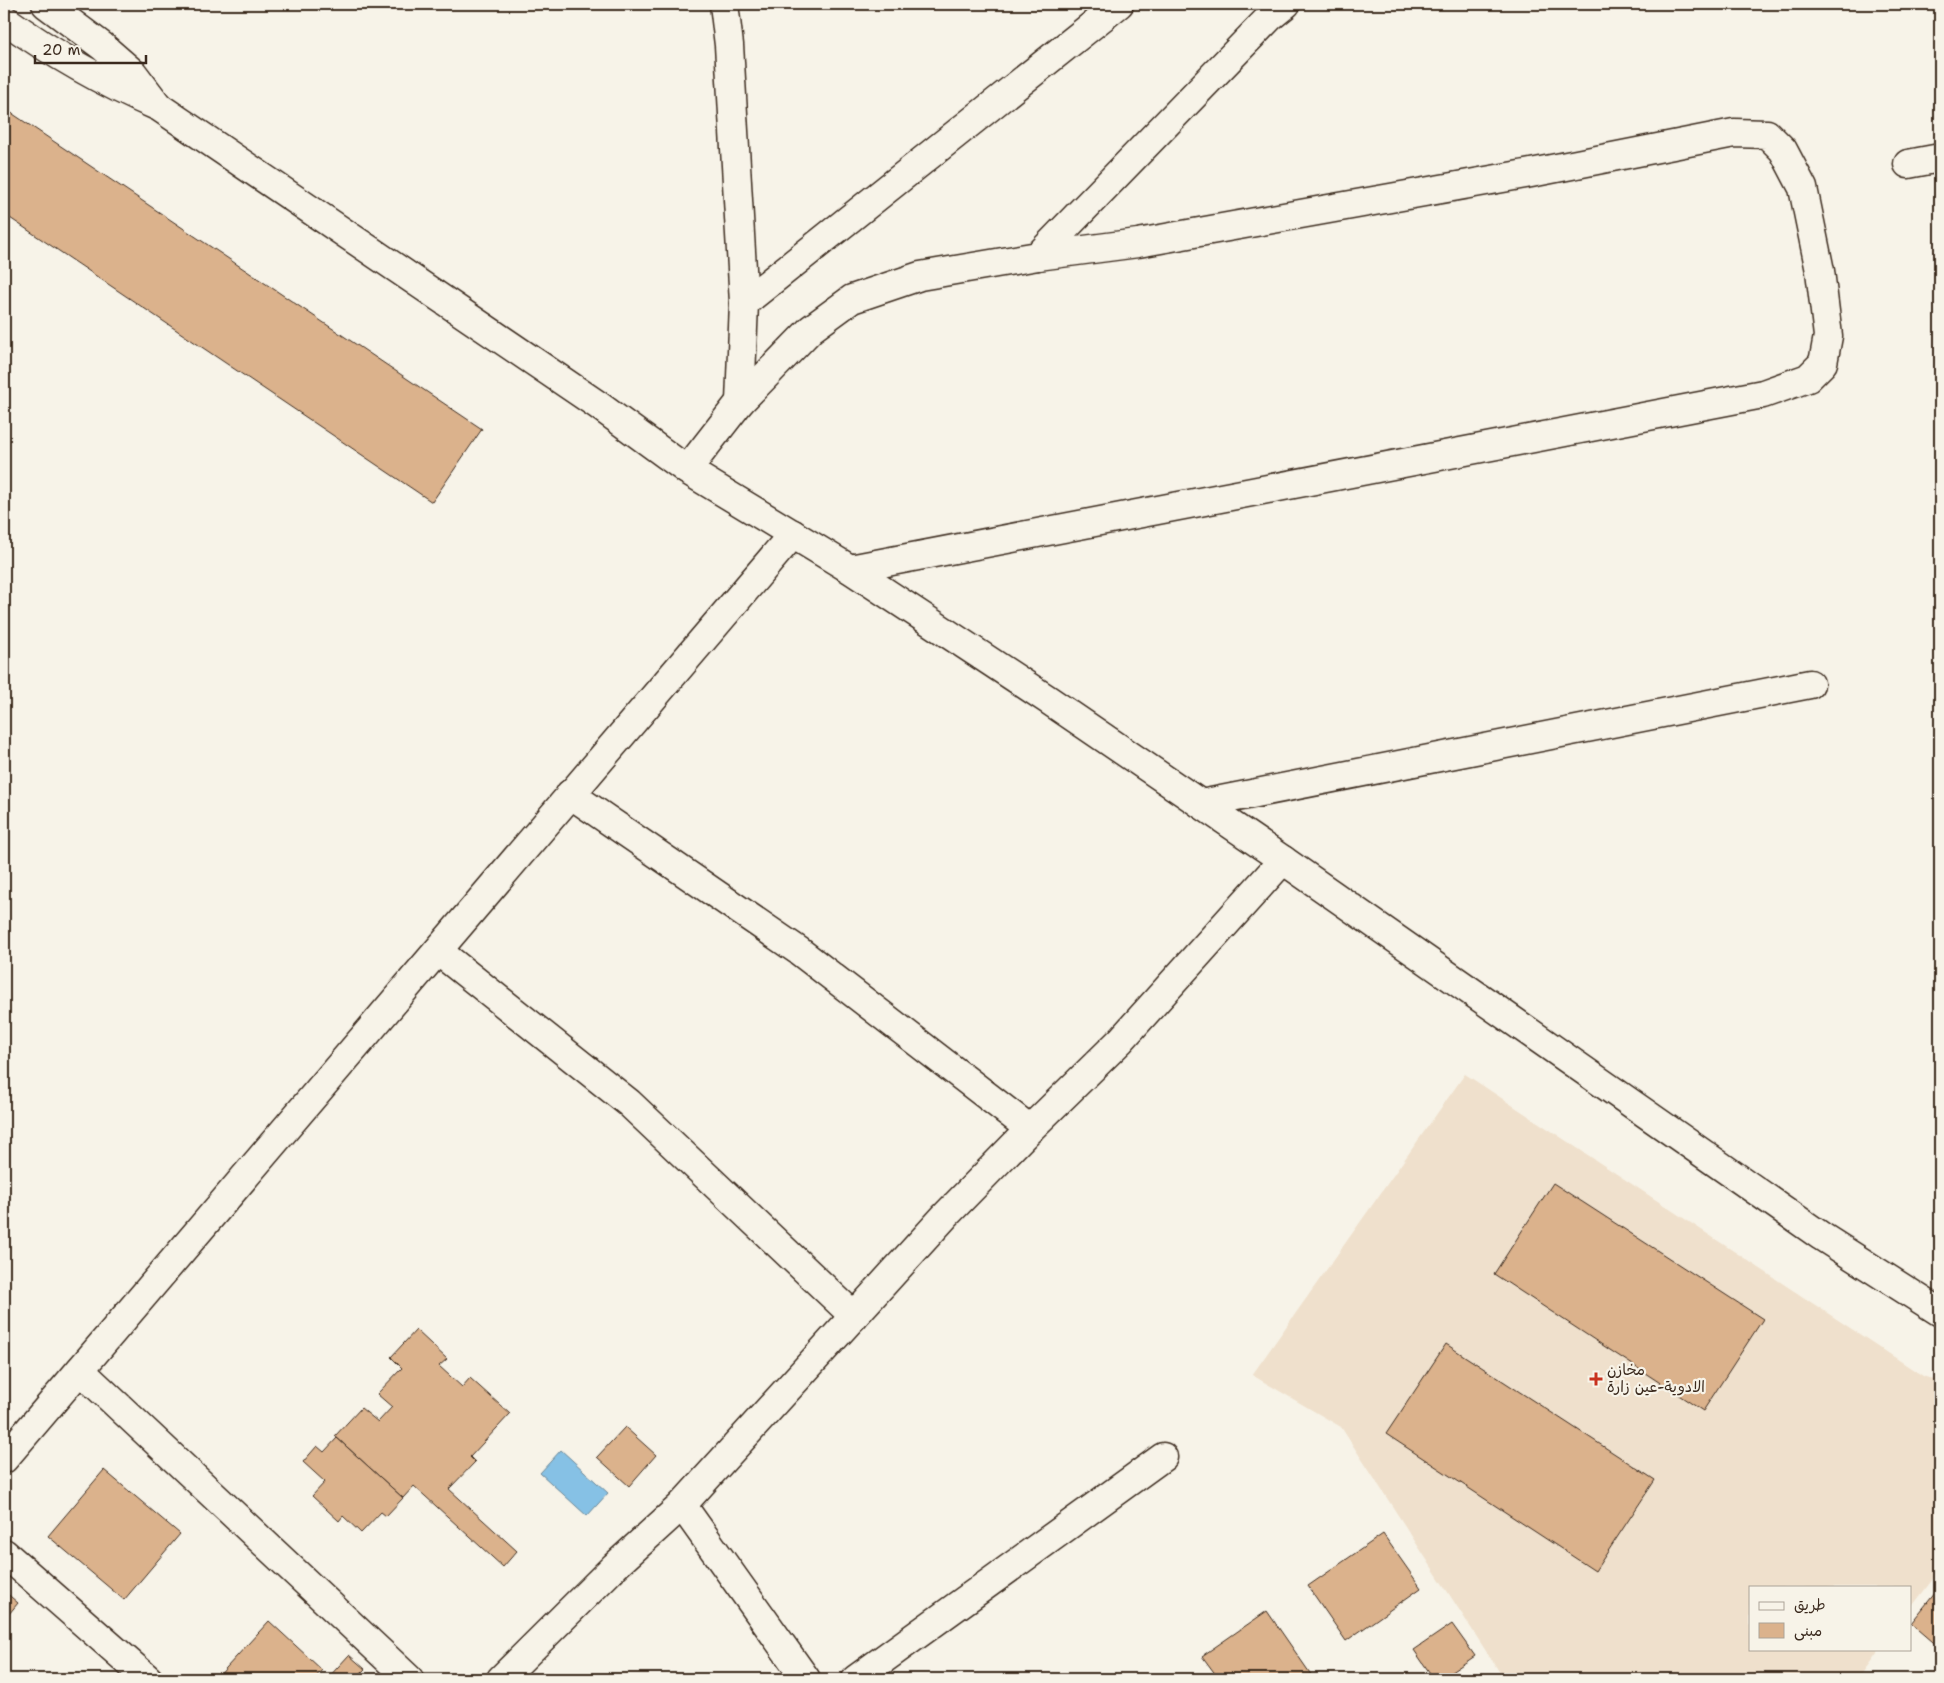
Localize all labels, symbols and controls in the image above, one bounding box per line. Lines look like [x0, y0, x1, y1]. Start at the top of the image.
scale bar [35, 32, 146, 64]
text: 20 m [42, 40, 81, 60]
place label: مخازن الادوية-عين زارة [1607, 1360, 1705, 1397]
marker: مخازن الادوية-عين زارة [1589, 1372, 1603, 1386]
legend [1749, 1586, 1912, 1650]
text: طريق [1794, 1595, 1826, 1615]
text: مبنى [1794, 1621, 1822, 1641]

